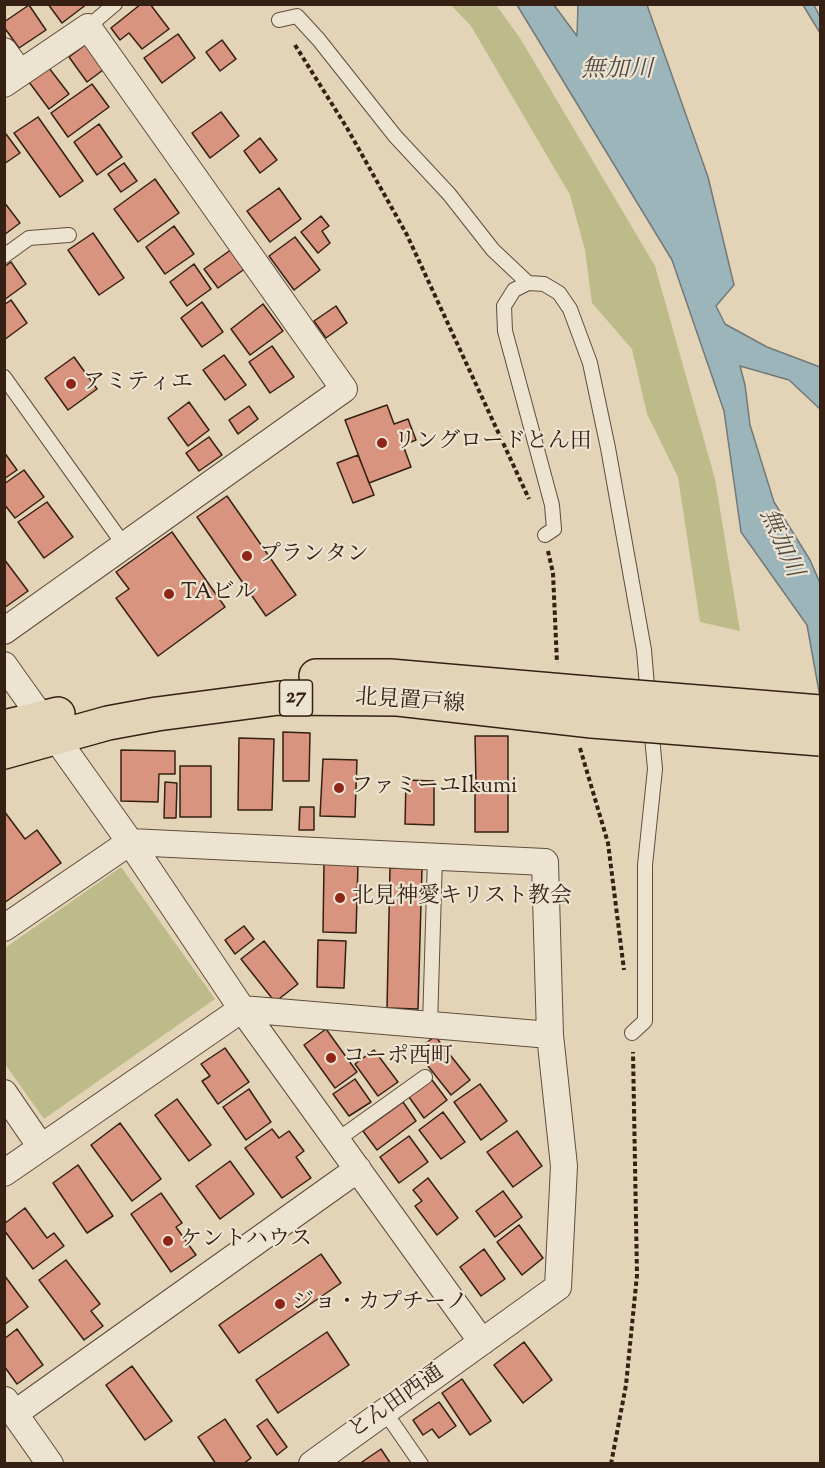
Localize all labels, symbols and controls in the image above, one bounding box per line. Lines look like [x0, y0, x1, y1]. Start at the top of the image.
water label: 無加川 [581, 58, 653, 86]
place label: アミティエ [83, 371, 193, 397]
marker: アミティエ [64, 377, 78, 391]
place label: リングロードとん田 [394, 430, 592, 456]
marker: リングロードとん田 [375, 436, 389, 450]
water label: 無加川 [751, 505, 807, 583]
place label: プランタン [259, 543, 369, 569]
marker: プランタン [240, 549, 254, 563]
place label: TAビル [181, 581, 256, 607]
marker: TAビル [162, 587, 176, 601]
road number: 27 [280, 680, 312, 716]
street label: 北見置戸線 [354, 686, 466, 720]
place label: ファミーユIkumi [351, 775, 517, 801]
marker: ファミーユIkumi [332, 781, 346, 795]
place label: 北見神愛キリスト教会 [352, 885, 572, 911]
marker: 北見神愛キリスト教会 [333, 891, 347, 905]
place label: コーポ西町 [343, 1045, 453, 1071]
marker: コーポ西町 [324, 1051, 338, 1065]
place label: ケントハウス [180, 1228, 312, 1254]
marker: ケントハウス [161, 1234, 175, 1248]
place label: ジョ・カプチーノ [292, 1291, 468, 1317]
marker: ジョ・カプチーノ [273, 1297, 287, 1311]
street label: とん田西通 [344, 1361, 450, 1445]

